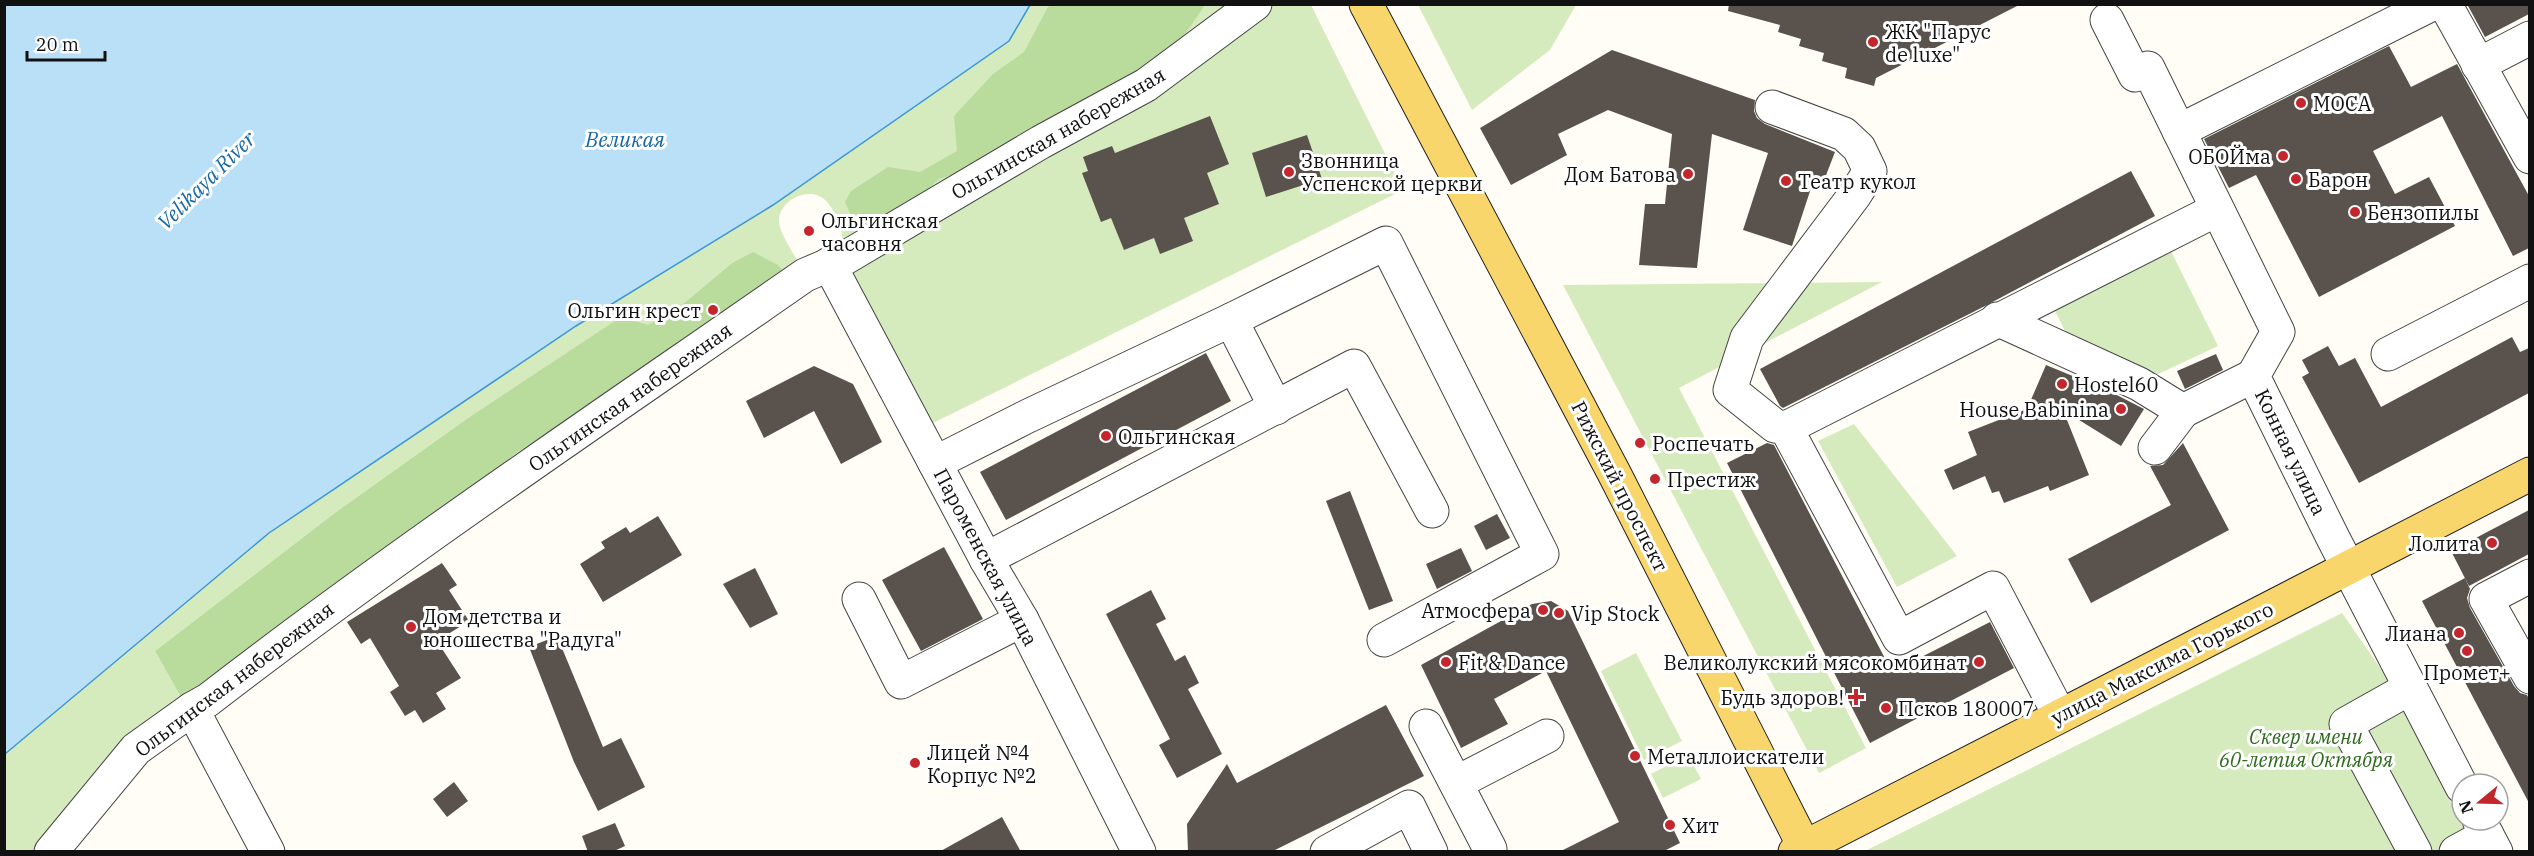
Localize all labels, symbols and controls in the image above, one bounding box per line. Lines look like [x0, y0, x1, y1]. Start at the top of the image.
place label: ЖК "Парус de luxe" [1885, 18, 1991, 68]
scale bar [27, 24, 105, 62]
text: 20 m [36, 33, 79, 56]
marker: ЖК "Парус de luxe" [1866, 35, 1880, 49]
street label: Ольгинская набережная [946, 61, 1170, 205]
place label: МОСА [2313, 90, 2372, 117]
marker: МОСА [2294, 96, 2308, 110]
water label: Velikaya River [151, 124, 262, 235]
water label: Великая [584, 125, 665, 153]
place label: ОБОЙма [2188, 143, 2271, 170]
place label: Звонница Успенской церкви [1301, 147, 1483, 197]
marker: ОБОЙма [2276, 149, 2290, 163]
place label: Дом Батова [1565, 161, 1676, 188]
marker: Звонница Успенской церкви [1282, 165, 1296, 179]
place label: Барон [2308, 166, 2368, 193]
marker: Дом Батова [1681, 167, 1695, 181]
place label: Театр кукол [1798, 168, 1916, 195]
marker: Барон [2289, 172, 2303, 186]
marker: Театр кукол [1779, 174, 1793, 188]
place label: Бензопилы [2367, 199, 2479, 226]
marker: Бензопилы [2348, 205, 2362, 219]
place label: Ольгинская часовня [821, 207, 939, 257]
marker: Ольгинская часовня [802, 224, 816, 238]
place label: Ольгин крест [568, 297, 701, 324]
marker: Ольгин крест [706, 303, 720, 317]
street label: Ольгинская набережная [523, 316, 737, 478]
place label: Hostel60 [2074, 371, 2158, 398]
marker: Hostel60 [2055, 377, 2069, 391]
street label: Конная улица [2249, 384, 2333, 520]
street label: Рижский проспект [1565, 396, 1675, 576]
place label: House Babinina [1959, 396, 2109, 423]
marker: House Babinina [2114, 402, 2128, 416]
place label: Ольгинская [1118, 423, 1236, 450]
marker: Ольгинская [1099, 429, 1113, 443]
place label: Роспечать [1652, 430, 1754, 457]
marker: Роспечать [1633, 436, 1647, 450]
street label: Пароменская улица [928, 463, 1044, 651]
place label: Престиж [1667, 466, 1756, 493]
marker: Престиж [1648, 472, 1662, 486]
place label: Лолита [2408, 530, 2480, 557]
marker: Лолита [2485, 536, 2499, 550]
street label: Ольгинская набережная [129, 595, 339, 763]
street label: улица Максима Горького [2046, 595, 2278, 731]
place label: Атмосфера [1421, 597, 1531, 624]
place label: Vip Stock [1571, 600, 1660, 627]
place label: Дом детства и юношества "Радуга" [423, 603, 622, 653]
marker: Атмосфера [1536, 603, 1550, 617]
marker: Vip Stock [1552, 606, 1566, 620]
marker: Дом детства и юношества "Радуга" [404, 620, 418, 634]
place label: Лиана [2385, 620, 2447, 647]
marker: Лиана [2452, 626, 2466, 640]
marker: Промет+ [2460, 644, 2474, 658]
place label: Fit & Dance [1458, 649, 1566, 676]
place label: Великолукский мясокомбинат [1664, 649, 1967, 676]
marker: Fit & Dance [1439, 655, 1453, 669]
marker: Великолукский мясокомбинат [1972, 655, 1986, 669]
place label: Промет+ [2423, 659, 2511, 686]
place label: Будь здоров! [1721, 684, 1844, 711]
marker: Будь здоров! [1849, 690, 1863, 704]
place label: Псков 180007 [1898, 695, 2035, 722]
marker: Псков 180007 [1879, 701, 1893, 715]
park label: Сквер имени 60-летия Октября [2219, 723, 2393, 773]
place label: Лицей №4 Корпус №2 [927, 739, 1037, 789]
place label: Металлоискатели [1647, 743, 1824, 770]
marker: Металлоискатели [1628, 749, 1642, 763]
marker: Лицей №4 Корпус №2 [908, 756, 922, 770]
north arrow [2450, 772, 2510, 832]
text: N [2454, 798, 2477, 816]
place label: Хит [1682, 812, 1719, 839]
marker: Хит [1663, 818, 1677, 832]

